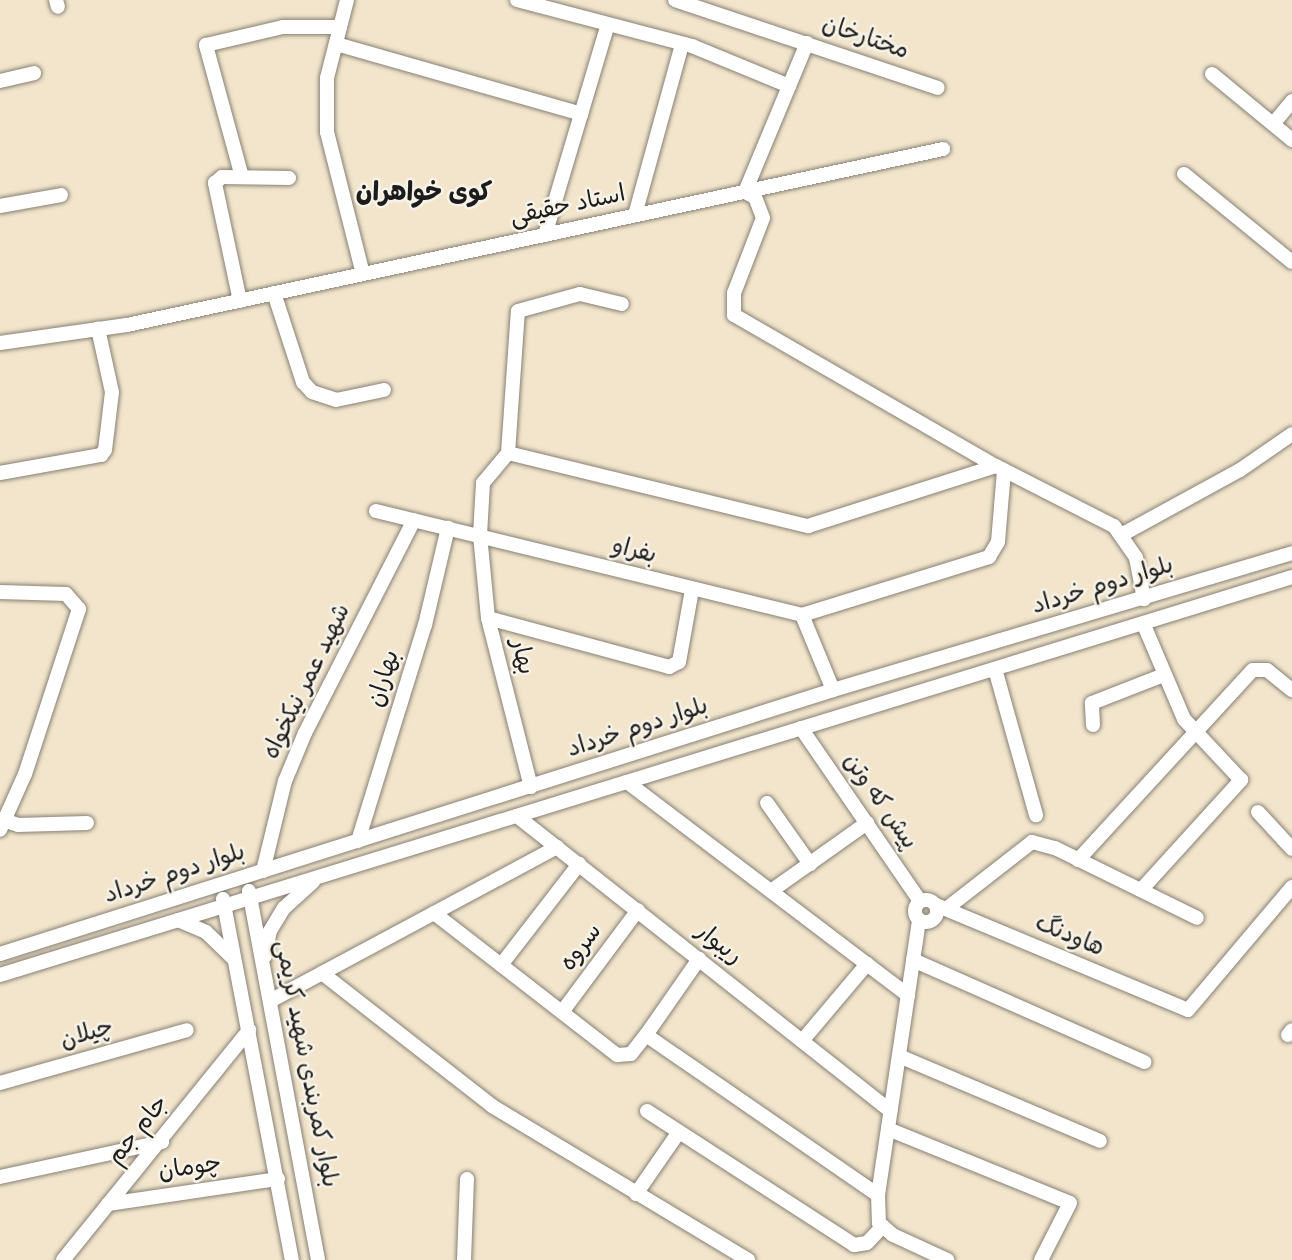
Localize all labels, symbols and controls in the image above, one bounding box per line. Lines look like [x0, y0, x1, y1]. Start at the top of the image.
street label: مختارخان [818, 11, 912, 67]
district label: کوی خواهران [356, 179, 492, 211]
street label: استاد حقیقی [508, 181, 628, 233]
street label: بفراو [609, 533, 659, 571]
street label: بلوار دوم خرداد [1029, 552, 1177, 622]
street label: شهید عمر نیکخواه [258, 600, 358, 764]
street label: بهار [503, 636, 539, 678]
street label: بهاران [363, 647, 407, 711]
street label: بلوار دوم خرداد [564, 693, 712, 765]
street label: پیش که وتن [836, 749, 922, 855]
street label: بلوار دوم خرداد [101, 839, 249, 911]
street label: هاودنگ [1030, 910, 1108, 964]
street label: ریبوار [689, 918, 747, 972]
street label: سروه [555, 919, 609, 977]
street label: بلوار کمربندی شهید کریمی [267, 938, 343, 1190]
street label: چیلان [57, 1014, 117, 1056]
street label: جام جم [102, 1090, 176, 1172]
street label: چومان [157, 1150, 223, 1188]

